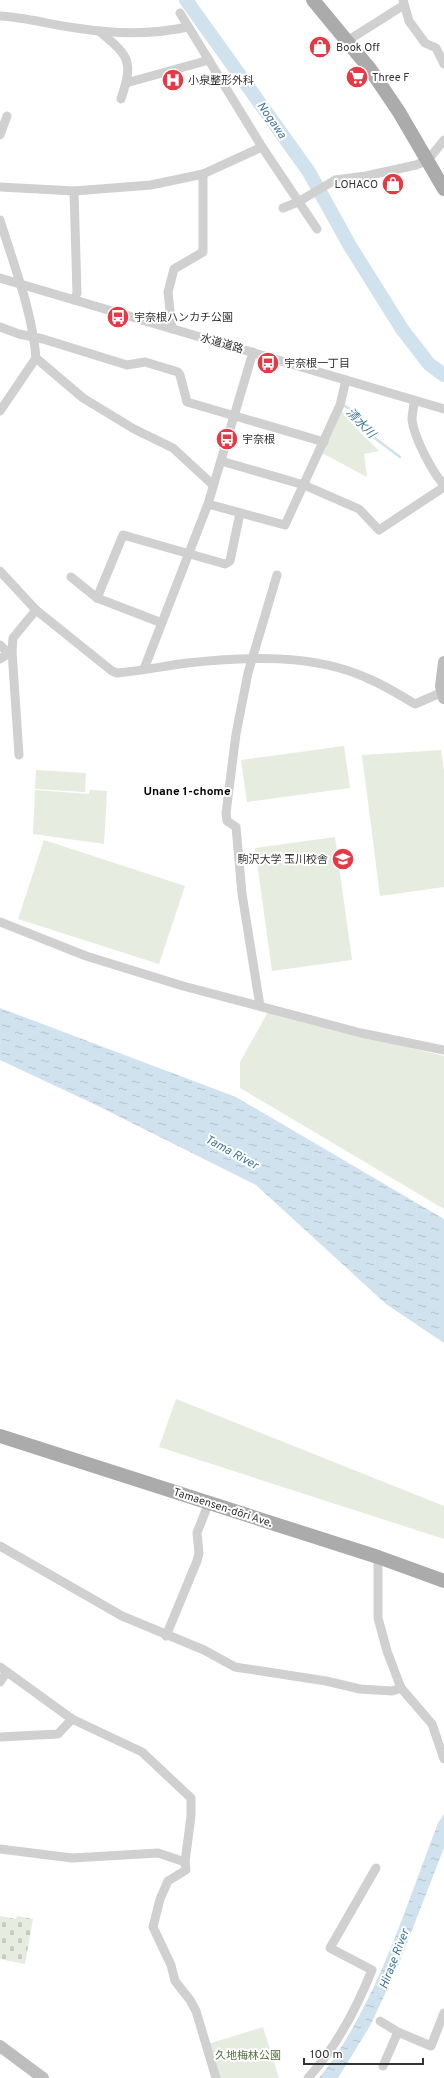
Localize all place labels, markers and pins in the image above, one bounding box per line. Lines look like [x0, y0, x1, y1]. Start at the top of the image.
shop icon: Book Off [307, 34, 333, 60]
place label: Book Off [336, 41, 380, 55]
supermarket icon: Three F [344, 64, 370, 90]
hospital icon: 小泉整形外科 [160, 67, 186, 93]
place label: Three F [372, 71, 410, 85]
place label: 小泉整形外科 [188, 74, 254, 88]
shop icon: LOHACO [380, 171, 406, 197]
place label: LOHACO [334, 178, 378, 192]
bus stop icon: 宇奈根ハンカチ公園 [105, 304, 131, 330]
place label: 宇奈根ハンカチ公園 [134, 311, 233, 325]
bus stop icon: 宇奈根一丁目 [255, 350, 281, 376]
place label: 宇奈根一丁目 [284, 357, 350, 371]
bus stop icon: 宇奈根 [214, 426, 240, 452]
place label: 宇奈根 [242, 433, 275, 447]
school or university icon: 駒沢大学 玉川校舎 [330, 846, 356, 872]
place label: 駒沢大学 玉川校舎 [237, 853, 328, 867]

